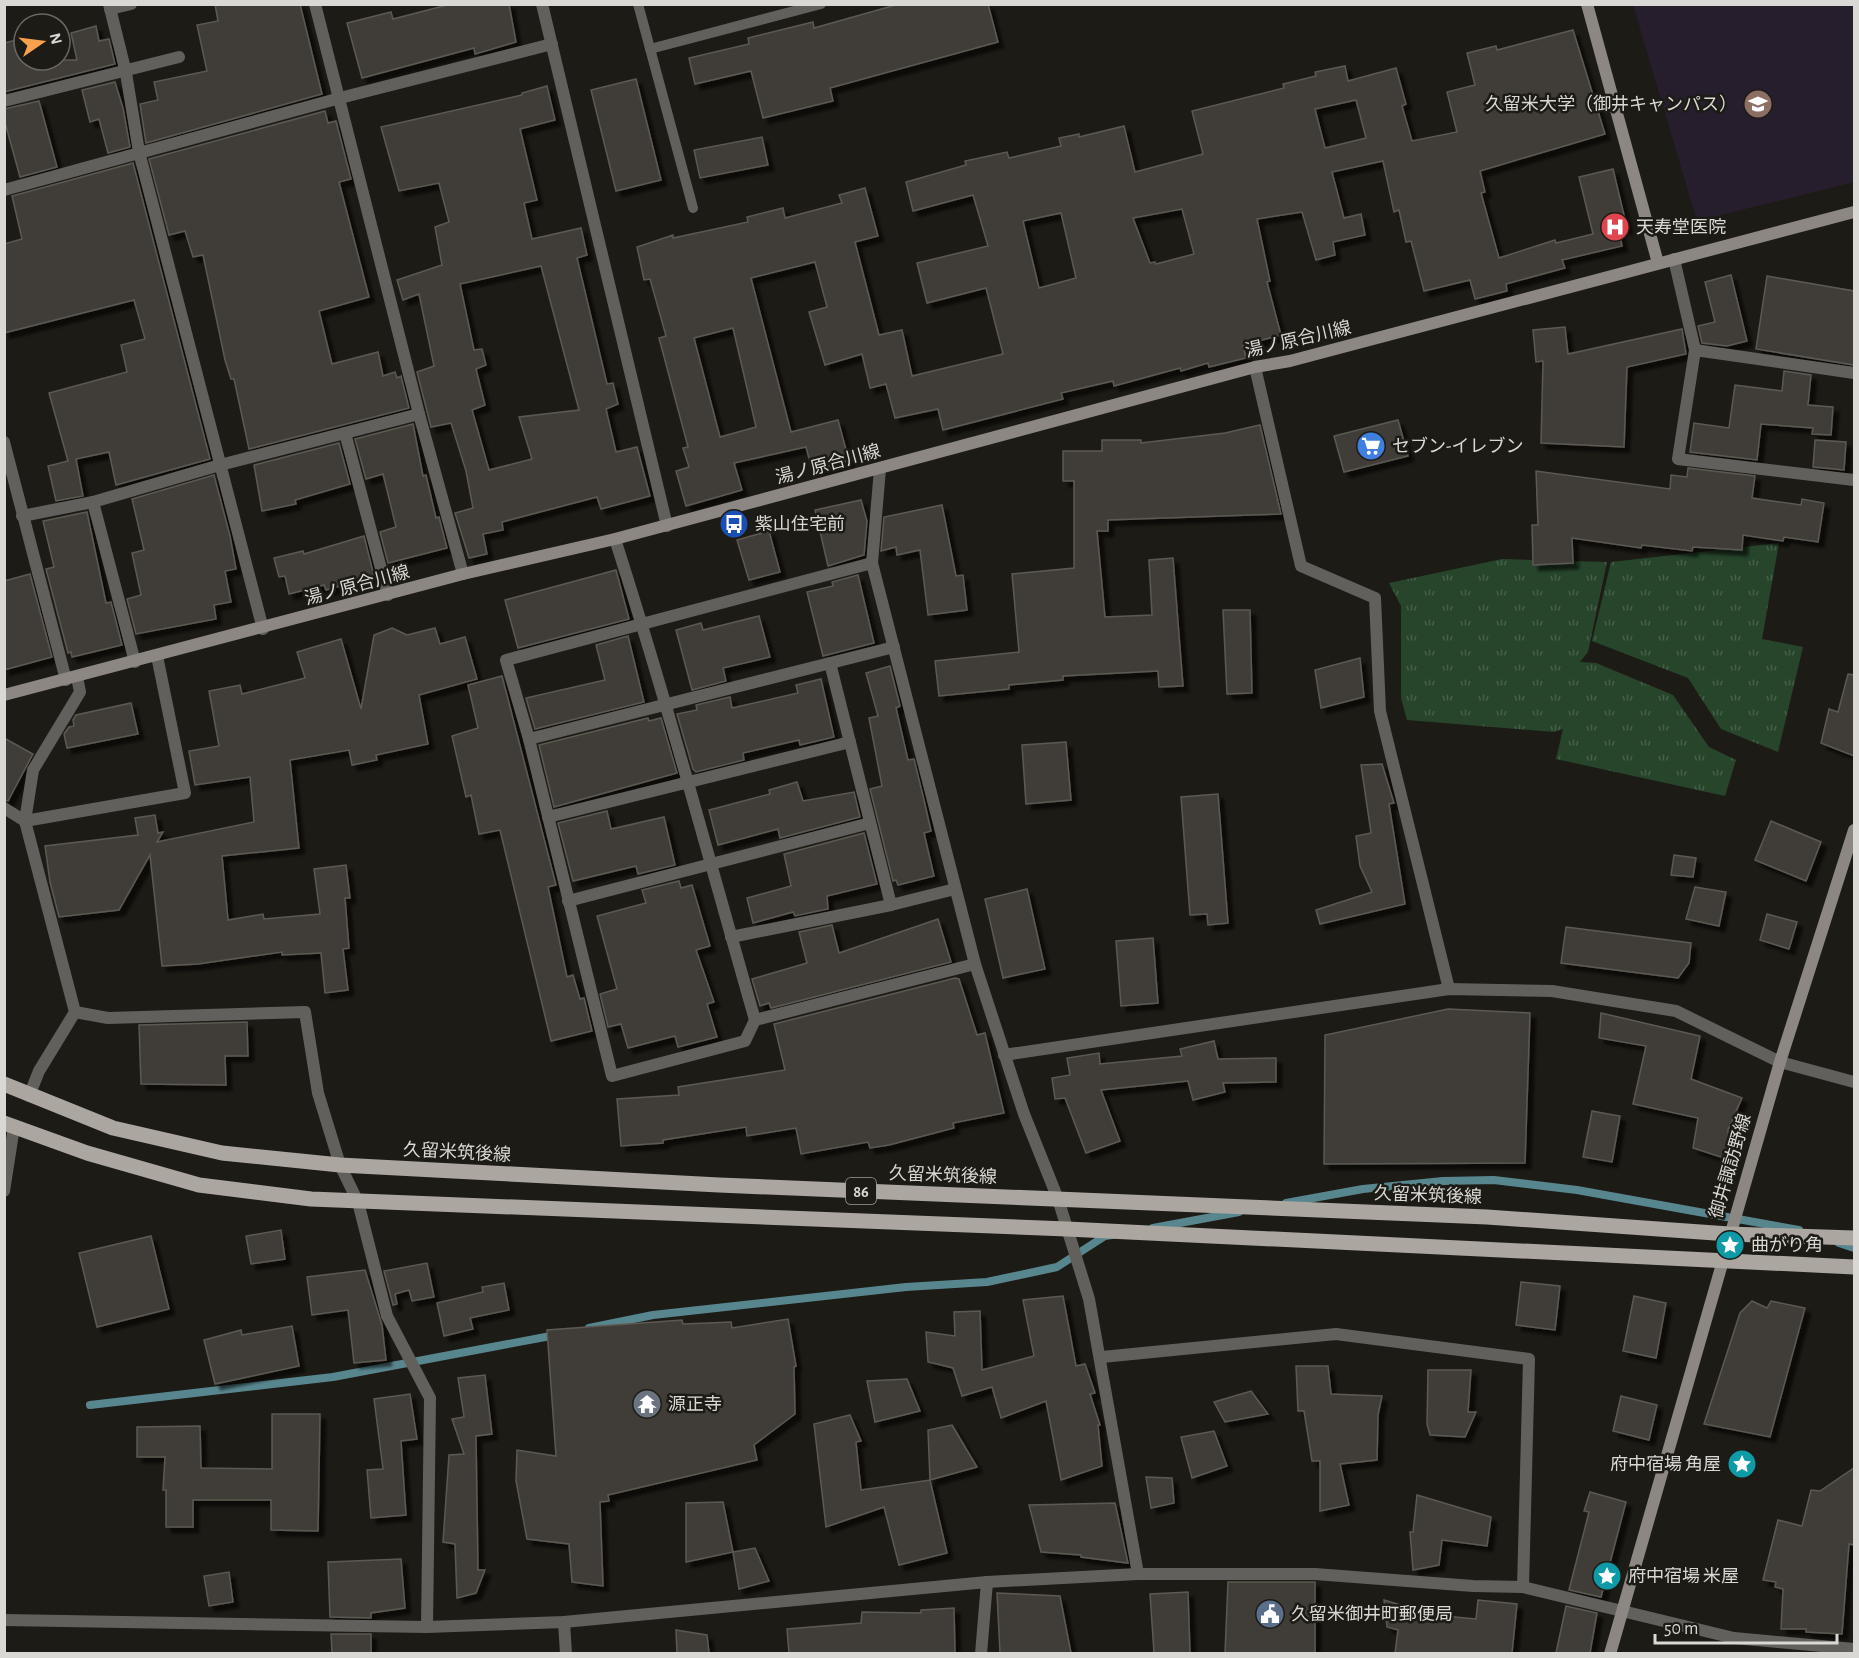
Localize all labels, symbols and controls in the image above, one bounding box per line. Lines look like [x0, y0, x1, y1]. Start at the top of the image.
north arrow [12, 12, 72, 72]
text: N [46, 31, 65, 46]
school or university icon: 久留米大学（御井キャンパス） [1742, 88, 1774, 120]
place label: 久留米大学（御井キャンパス） [1485, 94, 1737, 114]
hospital icon: 天寿堂医院 [1599, 211, 1631, 243]
place label: 天寿堂医院 [1636, 218, 1726, 237]
street label: 湯ノ原合川線 [1243, 317, 1353, 361]
supermarket icon: セブン-イレブン [1355, 430, 1387, 462]
place label: セブン-イレブン [1392, 436, 1524, 456]
street label: 湯ノ原合川線 [773, 440, 883, 488]
bus stop icon: 紫山住宅前 [718, 508, 750, 540]
place label: 紫山住宅前 [755, 514, 845, 534]
street label: 湯ノ原合川線 [302, 561, 412, 609]
street label: 御井諏訪野線 [1706, 1111, 1754, 1221]
street label: 久留米筑後線 [403, 1139, 511, 1165]
street label: 久留米筑後線 [889, 1163, 997, 1187]
road number: 86 [846, 1178, 876, 1204]
street label: 久留米筑後線 [1374, 1183, 1482, 1207]
place icon: 曲がり角 [1714, 1229, 1746, 1261]
place label: 曲がり角 [1751, 1235, 1823, 1255]
temple icon: 源正寺 [631, 1388, 663, 1420]
place label: 源正寺 [668, 1395, 722, 1414]
place icon: 府中宿場 角屋 [1726, 1448, 1758, 1480]
place label: 府中宿場 角屋 [1610, 1454, 1721, 1474]
place icon: 府中宿場 米屋 [1591, 1560, 1623, 1592]
place label: 府中宿場 米屋 [1628, 1567, 1739, 1586]
public building icon: 久留米御井町郵便局 [1254, 1598, 1286, 1630]
place label: 久留米御井町郵便局 [1291, 1604, 1453, 1624]
scale bar [1655, 1607, 1836, 1645]
text: 50 m [1664, 1620, 1698, 1638]

